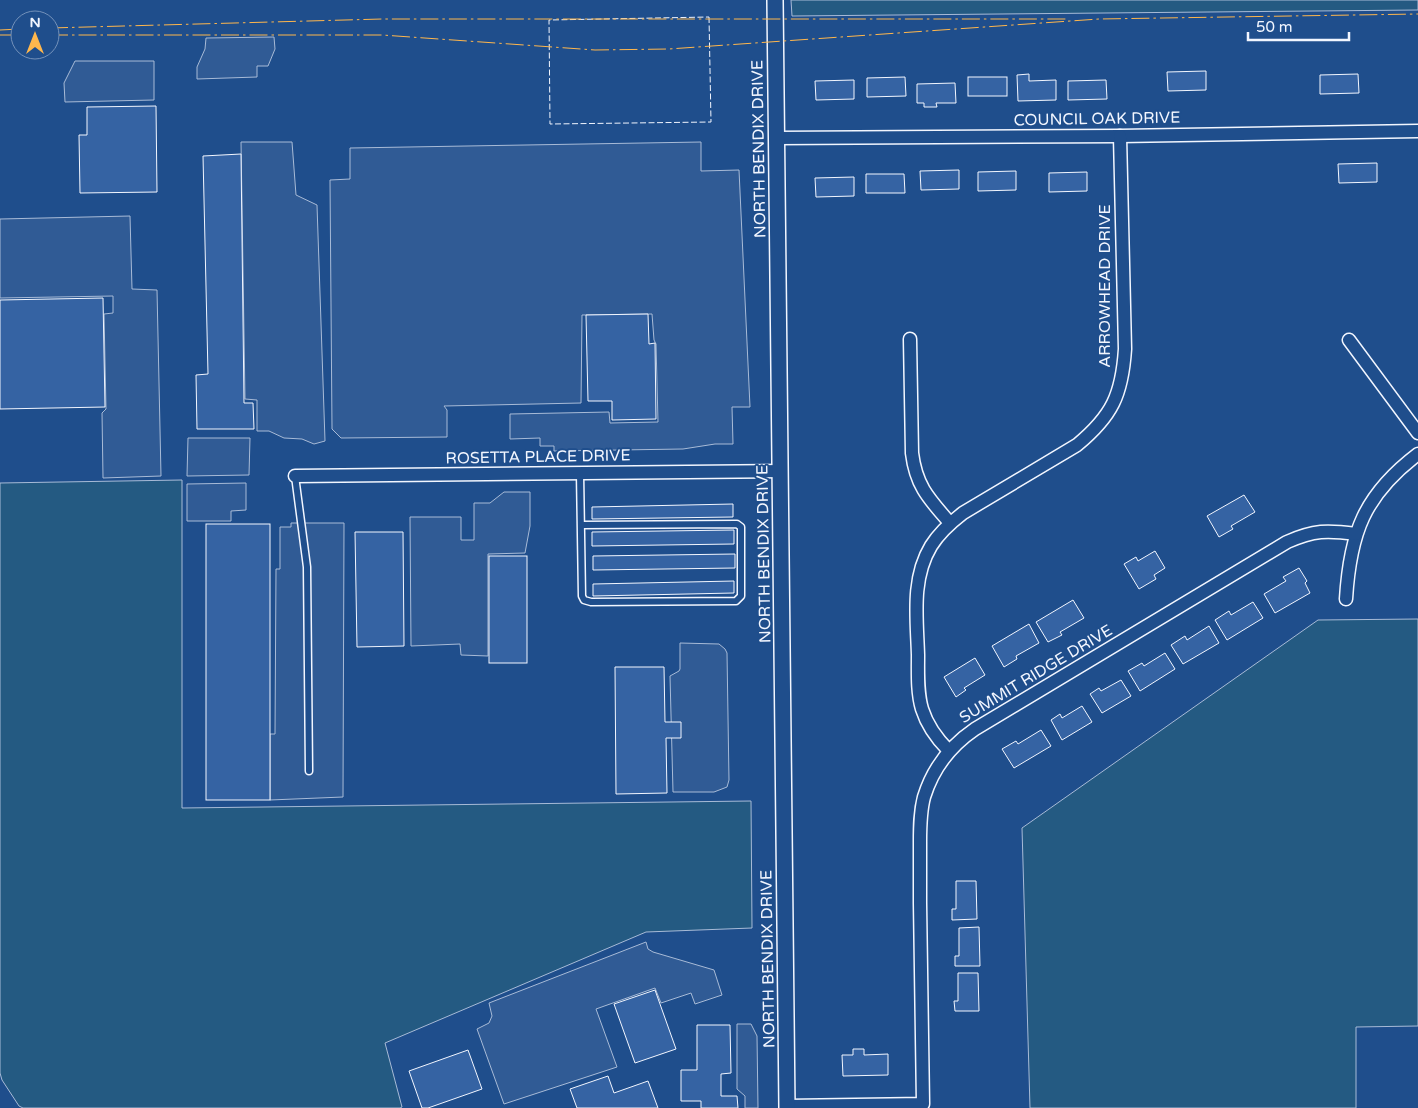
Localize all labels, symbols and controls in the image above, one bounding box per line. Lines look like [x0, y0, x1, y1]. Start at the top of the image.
north arrow [10, 10, 60, 60]
scale bar [1248, 10, 1349, 42]
text: N [29, 14, 41, 31]
text: 50 m [1256, 18, 1293, 36]
street label: NORTH BENDIX DRIVE [747, 60, 771, 238]
street label: COUNCIL OAK DRIVE [1013, 108, 1181, 130]
street label: ARROWHEAD DRIVE [1095, 204, 1115, 368]
street label: ROSETTA PLACE DRIVE [445, 445, 631, 469]
street label: NORTH BENDIX DRIVE [752, 465, 776, 643]
street label: SUMMIT RIDGE DRIVE [956, 620, 1116, 728]
street label: NORTH BENDIX DRIVE [756, 870, 780, 1048]

